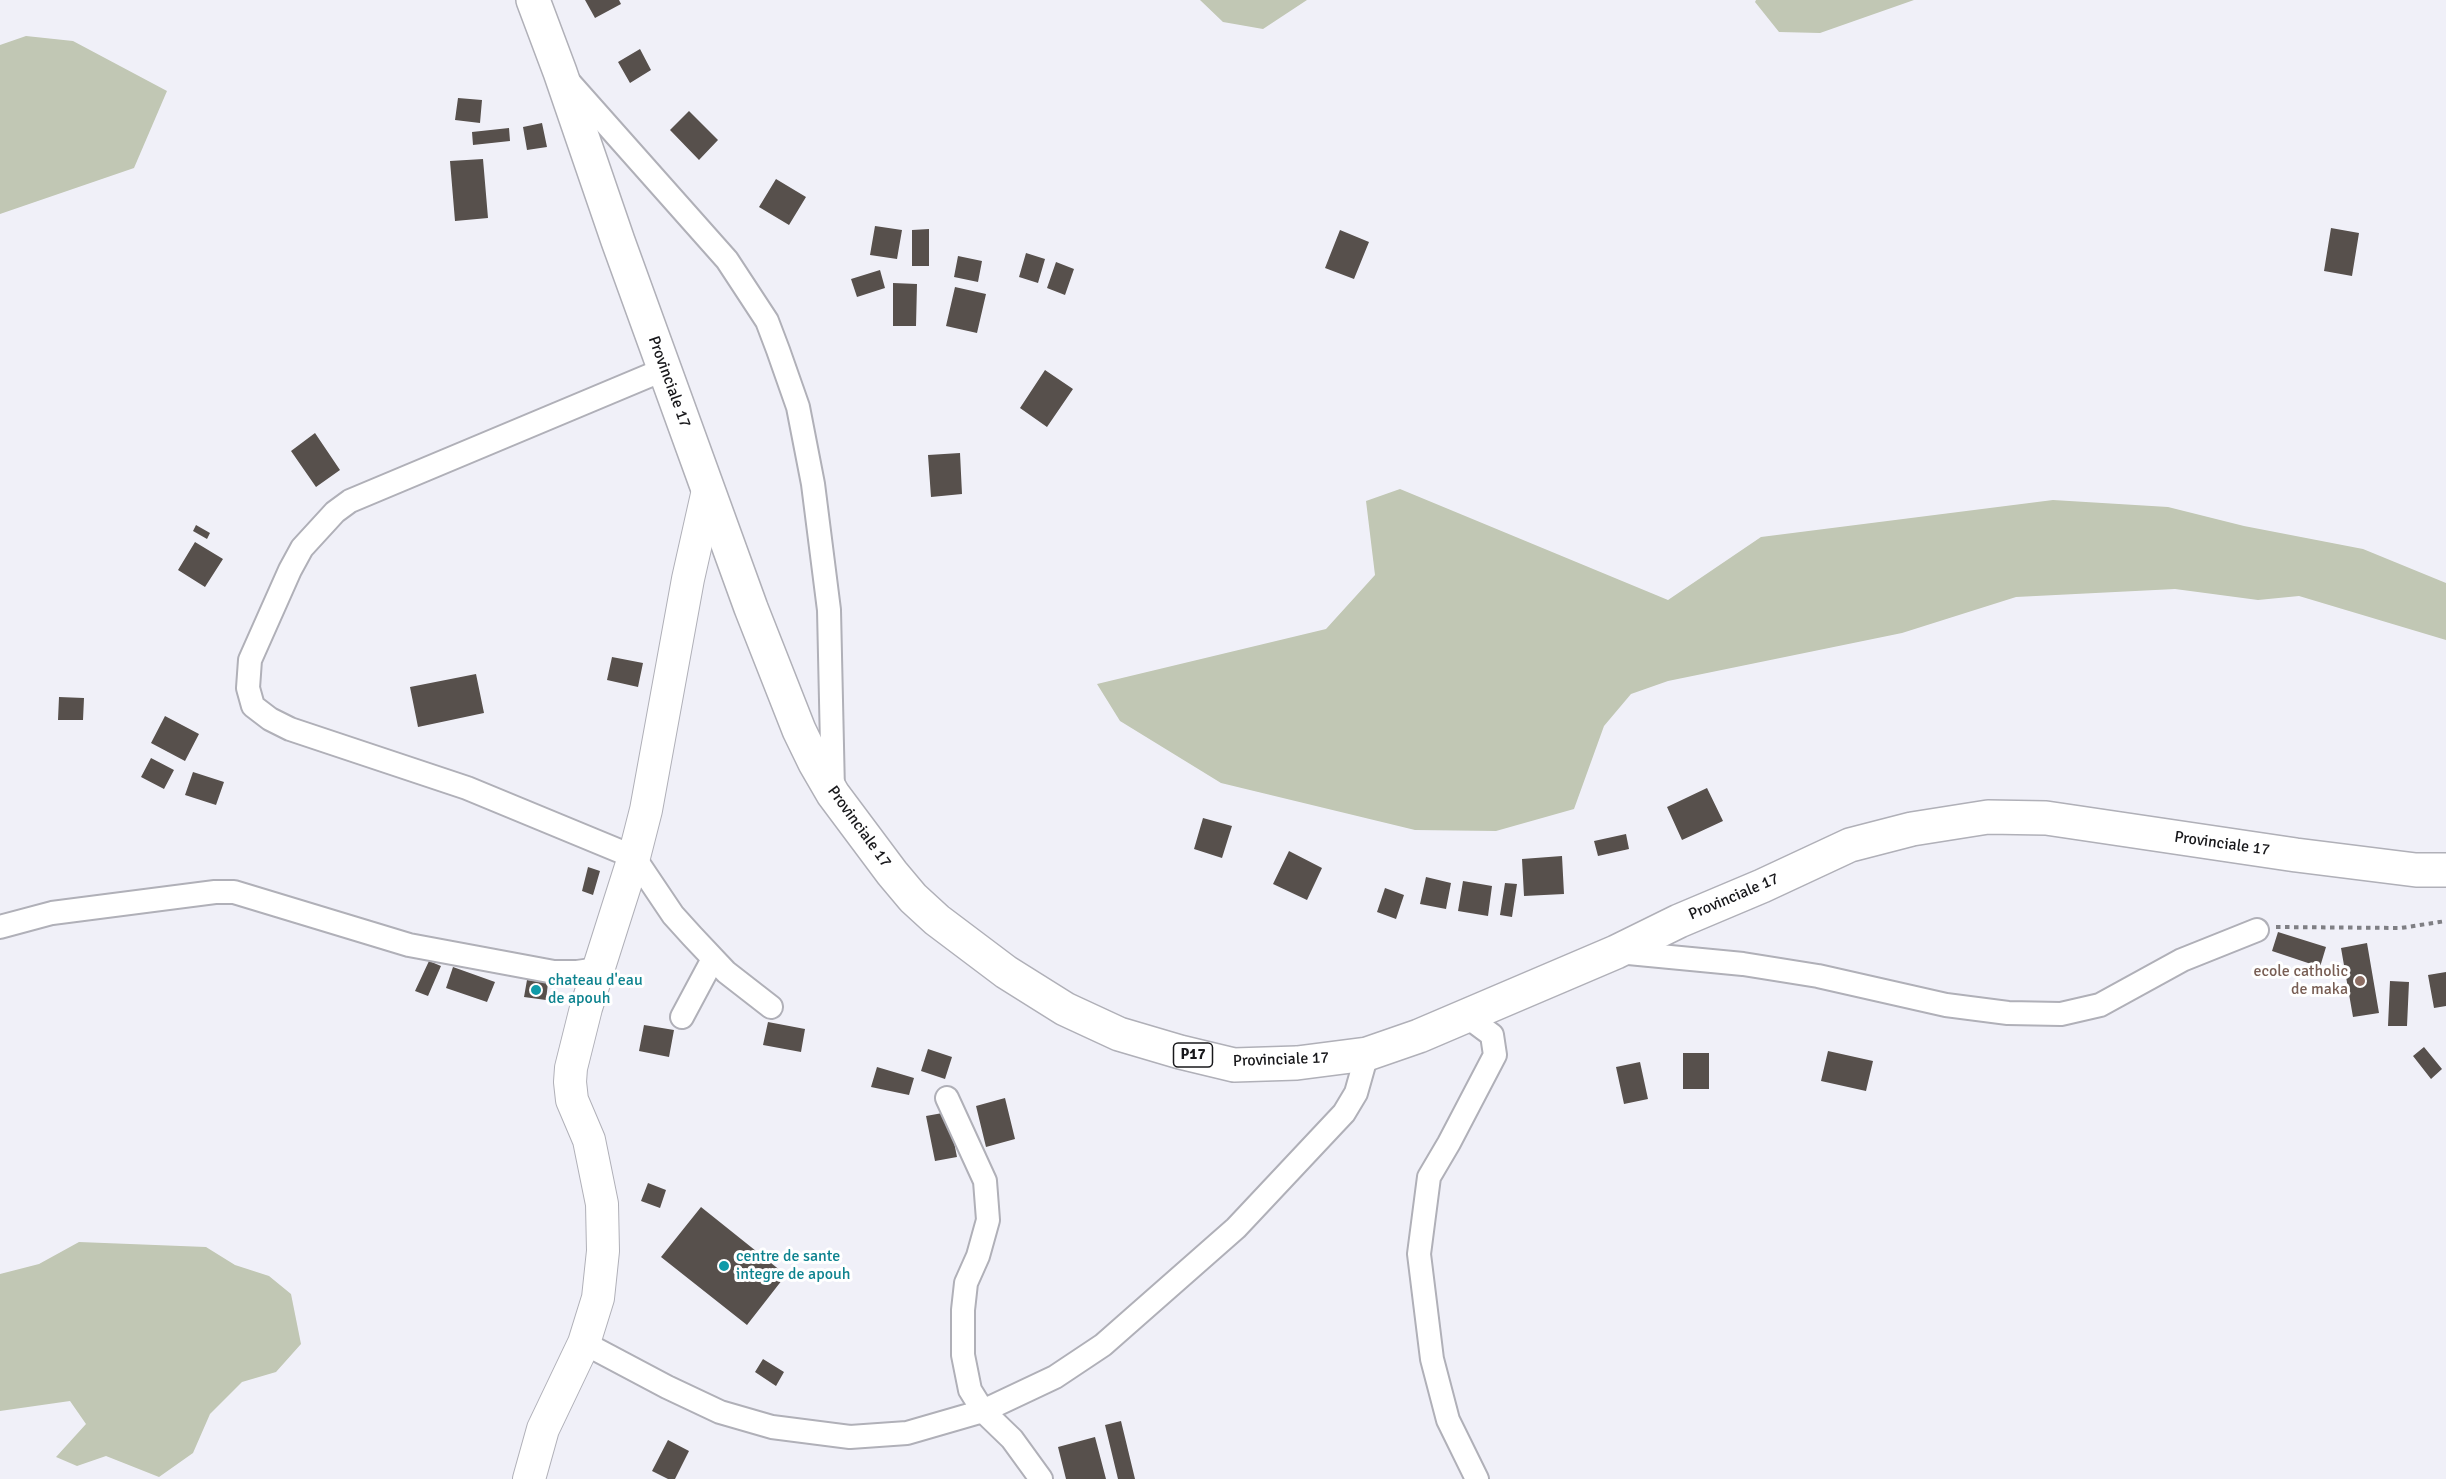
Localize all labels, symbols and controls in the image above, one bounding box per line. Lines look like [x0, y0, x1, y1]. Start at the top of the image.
street label: Provinciale 17 [644, 334, 694, 430]
street label: Provinciale 17 [823, 782, 895, 872]
street label: Provinciale 17 [2173, 828, 2271, 860]
street label: Provinciale 17 [1686, 869, 1782, 925]
place label: ecole catholic de maka [2254, 962, 2348, 1000]
place label: chateau d'eau de apouh [548, 971, 643, 1009]
marker: ecole catholic de maka [2353, 974, 2367, 988]
marker: chateau d'eau de apouh [529, 983, 543, 997]
road number: P17 [1174, 1043, 1212, 1067]
street label: Provinciale 17 [1233, 1049, 1329, 1071]
place label: centre de sante integre de apouh [736, 1247, 850, 1285]
marker: centre de sante integre de apouh [717, 1259, 731, 1273]

